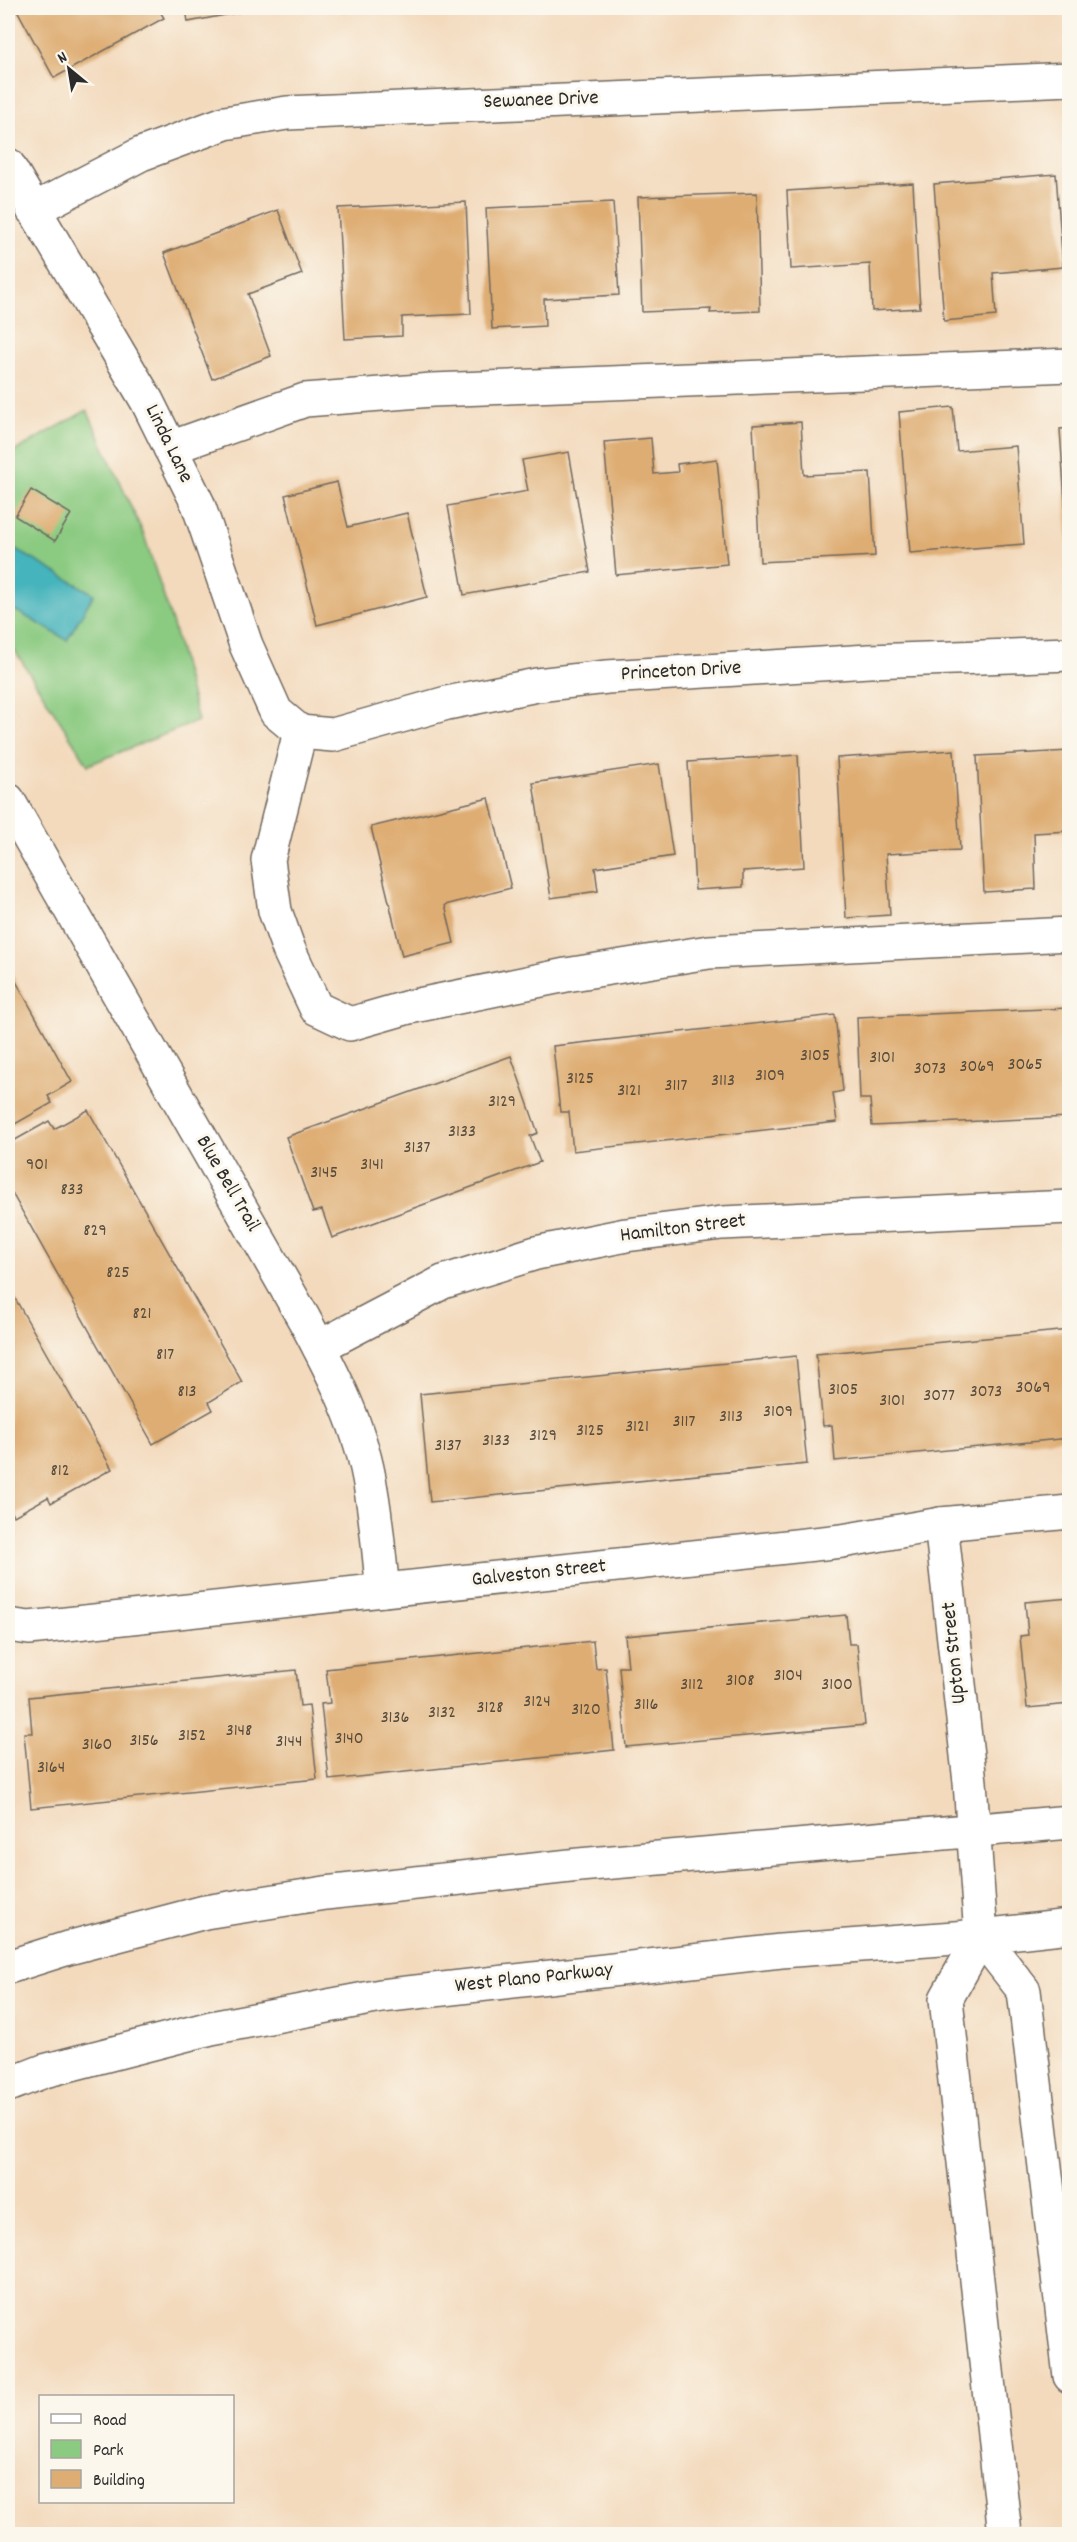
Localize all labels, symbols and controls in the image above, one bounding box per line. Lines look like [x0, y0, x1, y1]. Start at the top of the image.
north arrow [39, 39, 99, 99]
text: N [54, 46, 72, 70]
street label: Sewanee Drive [483, 84, 599, 118]
street label: Linda Lane [136, 400, 200, 488]
street label: Princeton Drive [620, 654, 742, 690]
house number: 3105 [800, 1044, 830, 1069]
house number: 3101 [869, 1046, 895, 1071]
house number: 3065 [1008, 1053, 1042, 1078]
house number: 3069 [960, 1055, 994, 1080]
house number: 3073 [914, 1057, 946, 1082]
house number: 3109 [755, 1064, 785, 1089]
house number: 3125 [566, 1067, 594, 1092]
house number: 3113 [711, 1069, 735, 1094]
house number: 3117 [665, 1074, 687, 1099]
house number: 3121 [617, 1079, 641, 1104]
house number: 3129 [488, 1090, 516, 1115]
house number: 3133 [448, 1120, 476, 1145]
street label: Blue Bell Trail [187, 1130, 267, 1238]
house number: 3137 [404, 1136, 431, 1161]
house number: 901 [26, 1153, 48, 1178]
house number: 3141 [360, 1153, 384, 1178]
house number: 3145 [310, 1161, 338, 1186]
house number: 833 [60, 1178, 84, 1203]
street label: Hamilton Street [618, 1206, 748, 1252]
house number: 829 [83, 1219, 107, 1244]
house number: 825 [106, 1261, 130, 1286]
house number: 821 [132, 1302, 152, 1327]
house number: 817 [156, 1343, 174, 1368]
house number: 3069 [1016, 1376, 1050, 1401]
house number: 3105 [828, 1378, 858, 1403]
house number: 813 [177, 1380, 197, 1405]
house number: 3073 [970, 1380, 1002, 1405]
house number: 3077 [923, 1384, 955, 1409]
house number: 3101 [879, 1389, 905, 1414]
house number: 3109 [763, 1400, 793, 1425]
house number: 3113 [719, 1405, 743, 1430]
house number: 3117 [673, 1410, 695, 1435]
house number: 3121 [625, 1415, 649, 1440]
house number: 3125 [576, 1419, 604, 1444]
house number: 3129 [529, 1424, 557, 1449]
house number: 3133 [482, 1429, 510, 1454]
house number: 3137 [435, 1434, 462, 1459]
house number: 812 [50, 1459, 70, 1484]
street label: Galveston Street [470, 1552, 608, 1596]
street label: Upton Street [935, 1600, 975, 1706]
house number: 3104 [773, 1664, 803, 1689]
house number: 3108 [726, 1669, 754, 1694]
house number: 3112 [680, 1673, 704, 1698]
house number: 3100 [821, 1673, 853, 1698]
house number: 3124 [523, 1690, 551, 1715]
house number: 3116 [634, 1693, 658, 1718]
house number: 3128 [476, 1696, 504, 1721]
house number: 3120 [571, 1698, 601, 1723]
house number: 3132 [428, 1701, 456, 1726]
house number: 3136 [381, 1706, 409, 1731]
house number: 3148 [226, 1719, 252, 1744]
house number: 3152 [178, 1724, 206, 1749]
house number: 3140 [334, 1727, 364, 1752]
house number: 3156 [129, 1729, 159, 1754]
house number: 3144 [276, 1730, 302, 1755]
house number: 3160 [82, 1733, 112, 1758]
house number: 3164 [37, 1756, 65, 1781]
street label: West Plano Parkway [454, 1956, 615, 2002]
legend [39, 2395, 234, 2503]
text: Road [93, 2409, 127, 2434]
text: Park [93, 2439, 124, 2464]
text: Building [93, 2469, 145, 2494]

